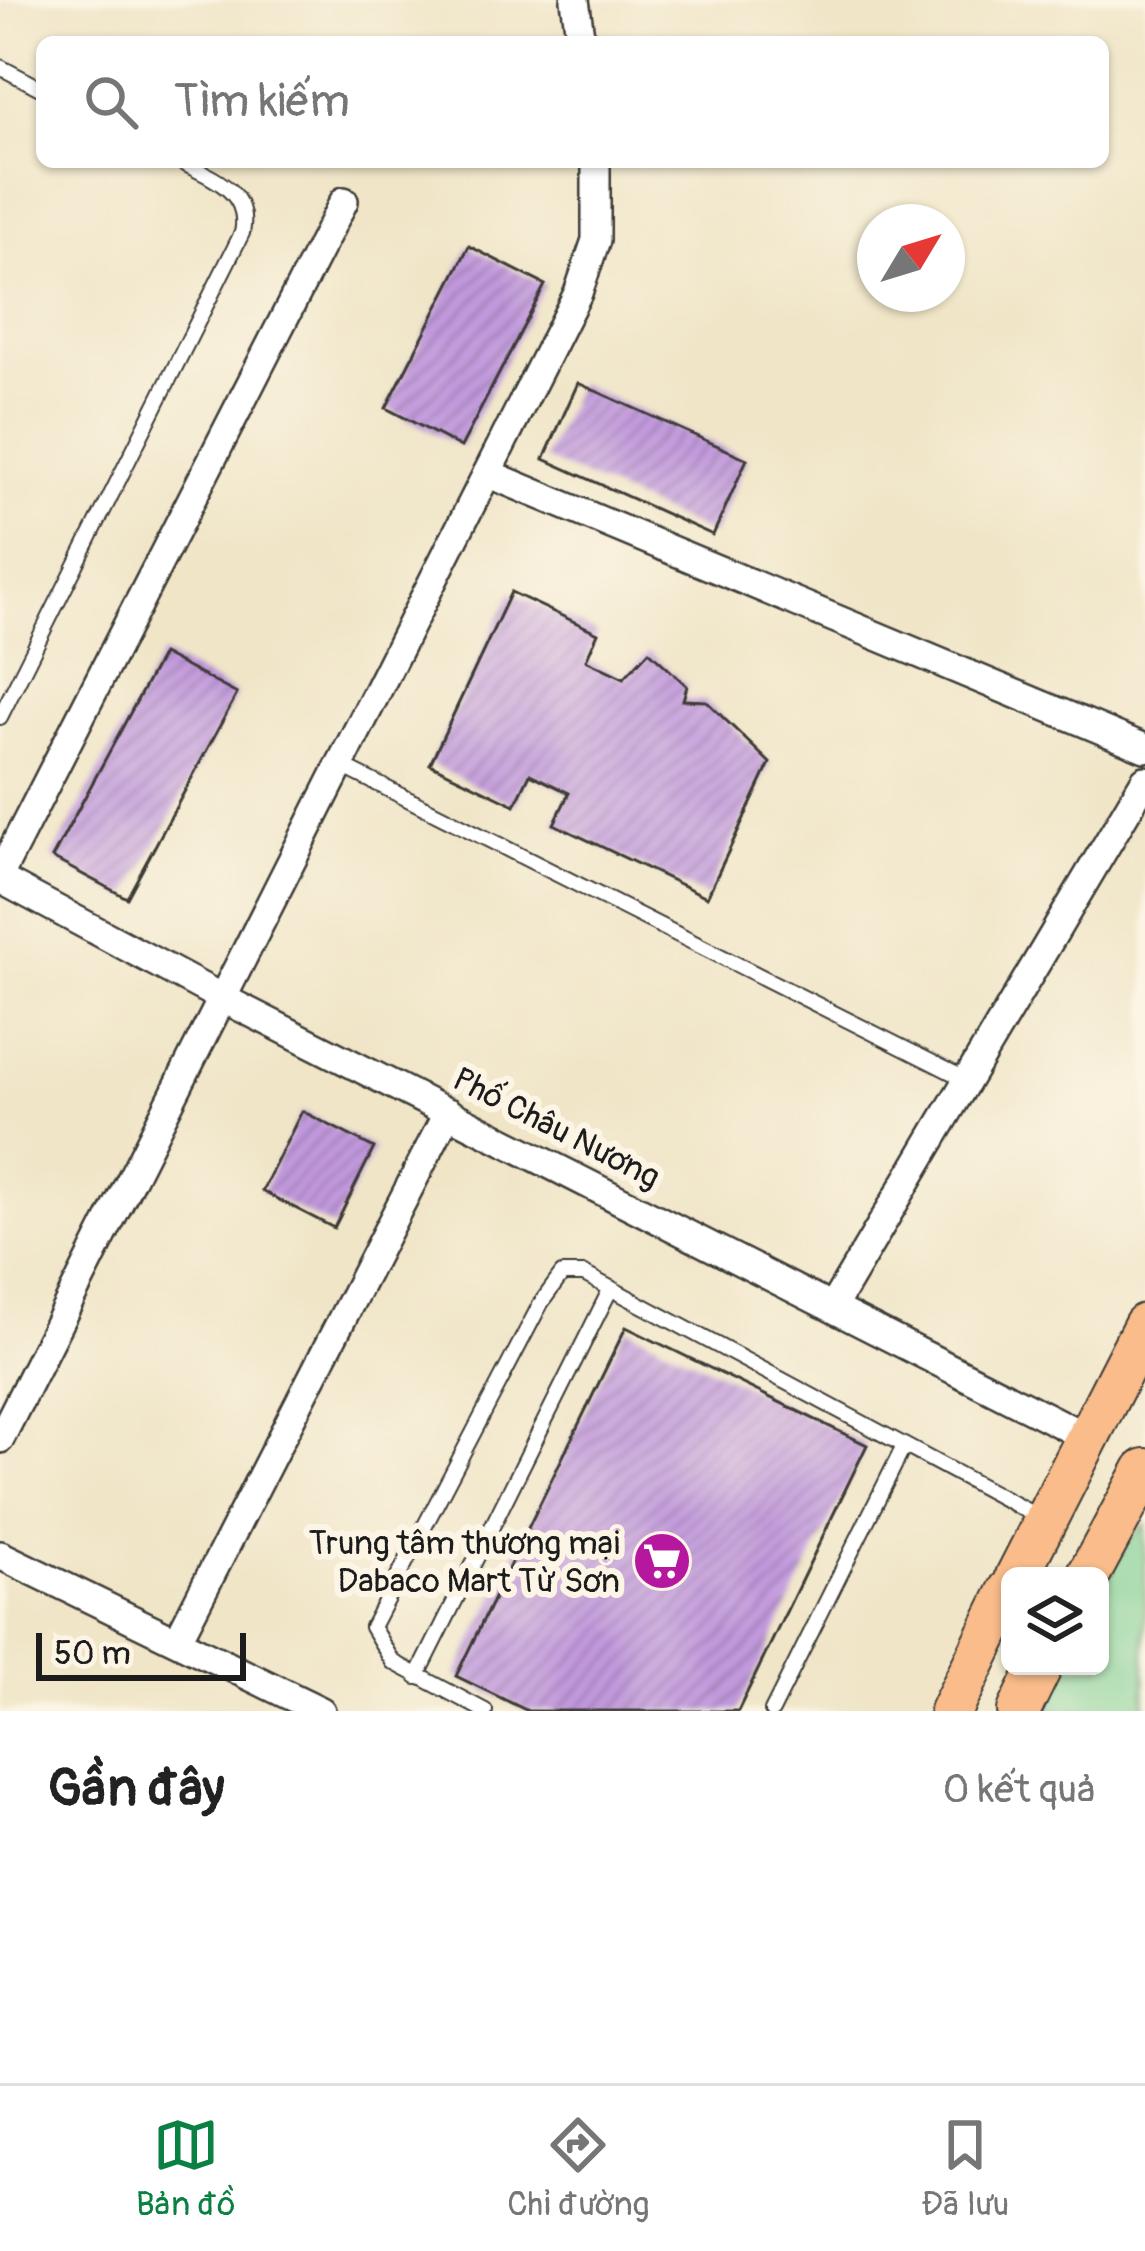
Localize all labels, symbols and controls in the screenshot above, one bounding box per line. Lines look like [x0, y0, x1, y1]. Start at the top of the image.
search box [36, 36, 1109, 168]
icon: search [78, 69, 144, 135]
text: Tìm kiếm [174, 74, 350, 130]
north arrow [857, 204, 965, 312]
street label: Phố Châu Nương [446, 1059, 667, 1198]
place label: Trung tâm thương mại Dabaco Mart Từ Sơn [309, 1523, 620, 1602]
supermarket icon: Trung tâm thương mại Dabaco Mart Từ Sơn [631, 1530, 693, 1592]
map controls [1001, 1567, 1109, 1675]
button: layers [1001, 1567, 1109, 1675]
scale bar [36, 1627, 246, 1680]
text: 50 m [54, 1633, 131, 1674]
text: Gần đây [48, 1757, 224, 1821]
text: 0 kết quả [943, 1765, 1097, 1814]
tab: Bản đồ [136, 2112, 235, 2225]
tab: Chỉ đường [507, 2112, 649, 2225]
tab: Đã lưu [921, 2112, 1009, 2225]

